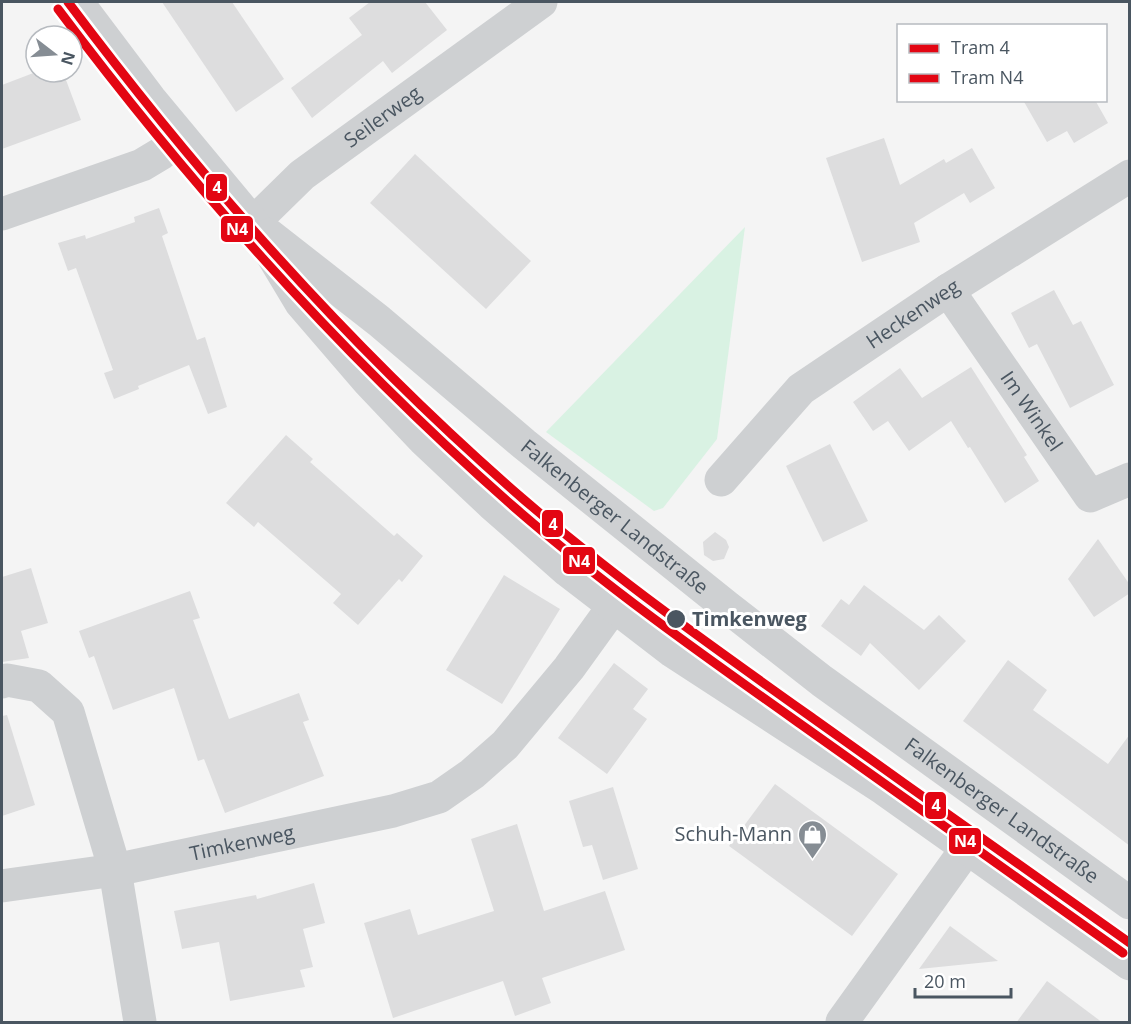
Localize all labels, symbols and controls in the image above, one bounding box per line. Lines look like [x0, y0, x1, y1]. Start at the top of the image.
north arrow [24, 24, 84, 84]
legend [897, 24, 1107, 102]
text: Tram 4 [951, 35, 1010, 59]
text: N [56, 49, 81, 68]
text: Tram N4 [951, 65, 1023, 89]
street label: Seilerweg [338, 79, 426, 153]
line badge: 4 [205, 173, 228, 202]
text: 4 [212, 176, 222, 198]
line badge: N4 [220, 215, 254, 243]
text: N4 [226, 218, 248, 240]
street label: Heckenweg [861, 272, 965, 354]
street label: Im Winkel [995, 365, 1069, 456]
street label: Falkenberger Landstraße [515, 433, 714, 600]
line badge: 4 [541, 509, 564, 538]
text: 4 [548, 513, 558, 535]
line badge: N4 [562, 546, 596, 575]
text: N4 [568, 550, 590, 572]
place label: Timkenweg [692, 605, 808, 632]
marker: Timkenweg [665, 608, 687, 630]
street label: Falkenberger Landstraße [899, 731, 1105, 889]
line badge: 4 [924, 791, 947, 820]
text: 4 [931, 794, 941, 816]
street label: Timkenweg [187, 818, 297, 867]
shop icon: Schuh-Mann [797, 818, 829, 860]
place label: Schuh-Mann [675, 820, 792, 847]
line badge: N4 [948, 827, 982, 855]
text: N4 [954, 830, 976, 852]
scale bar [915, 961, 1011, 999]
text: 20 m [924, 969, 966, 993]

